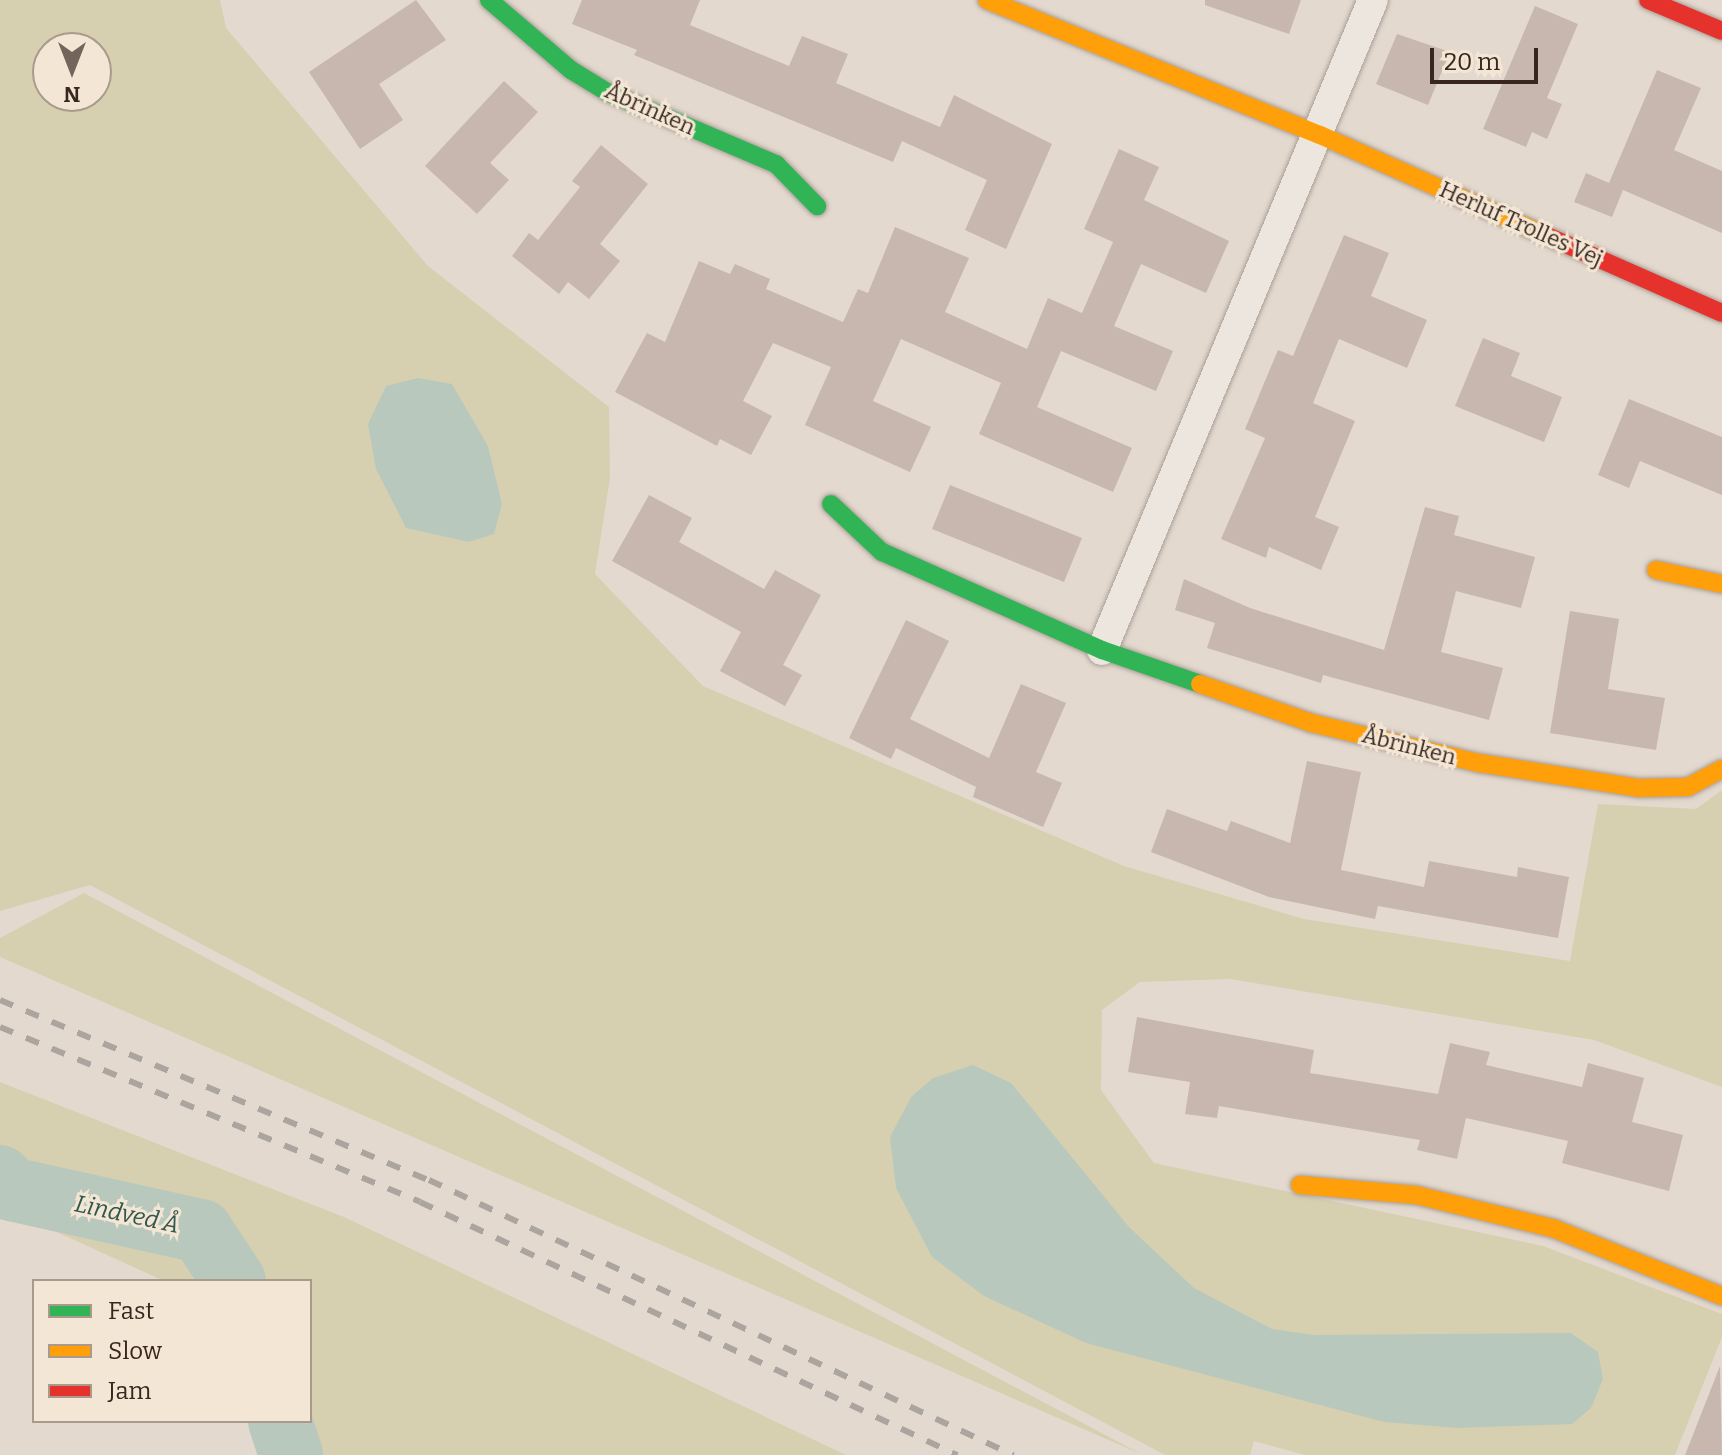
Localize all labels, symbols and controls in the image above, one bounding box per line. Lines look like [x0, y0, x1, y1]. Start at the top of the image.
north arrow [32, 32, 112, 112]
scale bar [1434, 32, 1542, 82]
text: 20 m [1444, 48, 1500, 76]
street label: Åbrinken [601, 77, 699, 141]
text: N [64, 81, 81, 108]
street label: Herluf Trolles Vej [1435, 176, 1607, 272]
street label: Åbrinken [1359, 722, 1459, 770]
water label: Lindved Å [72, 1190, 182, 1240]
legend [32, 1279, 312, 1423]
text: Fast [108, 1297, 154, 1325]
text: Slow [108, 1337, 162, 1365]
text: Jam [108, 1377, 151, 1405]

